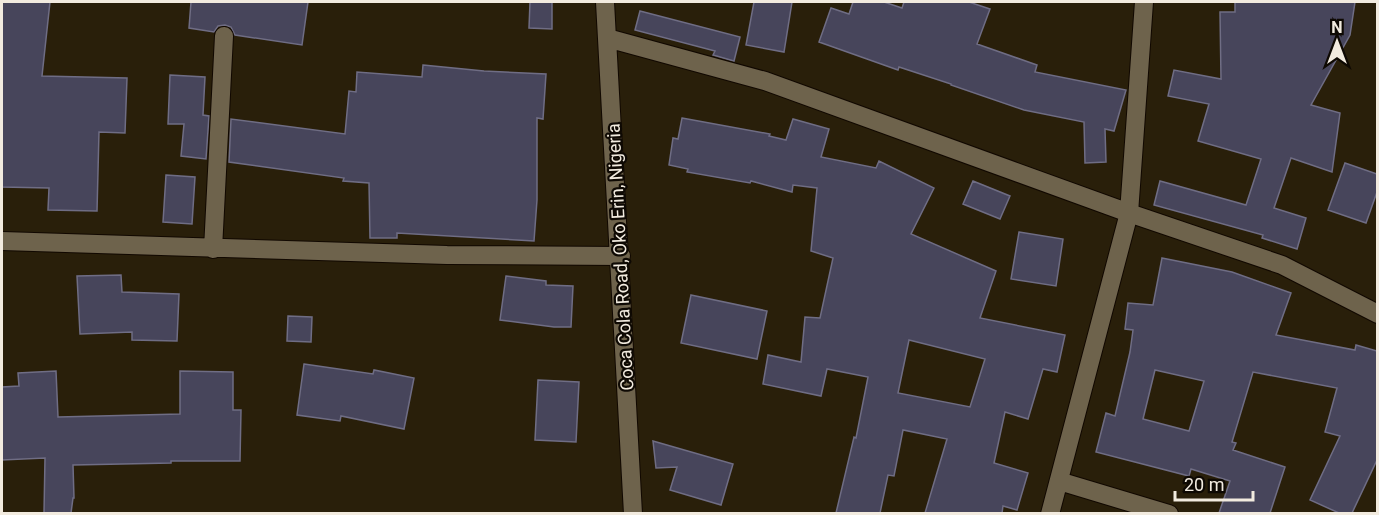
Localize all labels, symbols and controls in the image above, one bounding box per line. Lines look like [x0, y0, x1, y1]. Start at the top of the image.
north arrow [1307, 12, 1367, 72]
text: N [1331, 18, 1343, 37]
street label: Coca Cola Road, Oko Erin, Nigeria [603, 123, 637, 391]
scale bar [1175, 464, 1253, 502]
text: 20 m [1184, 474, 1224, 495]

